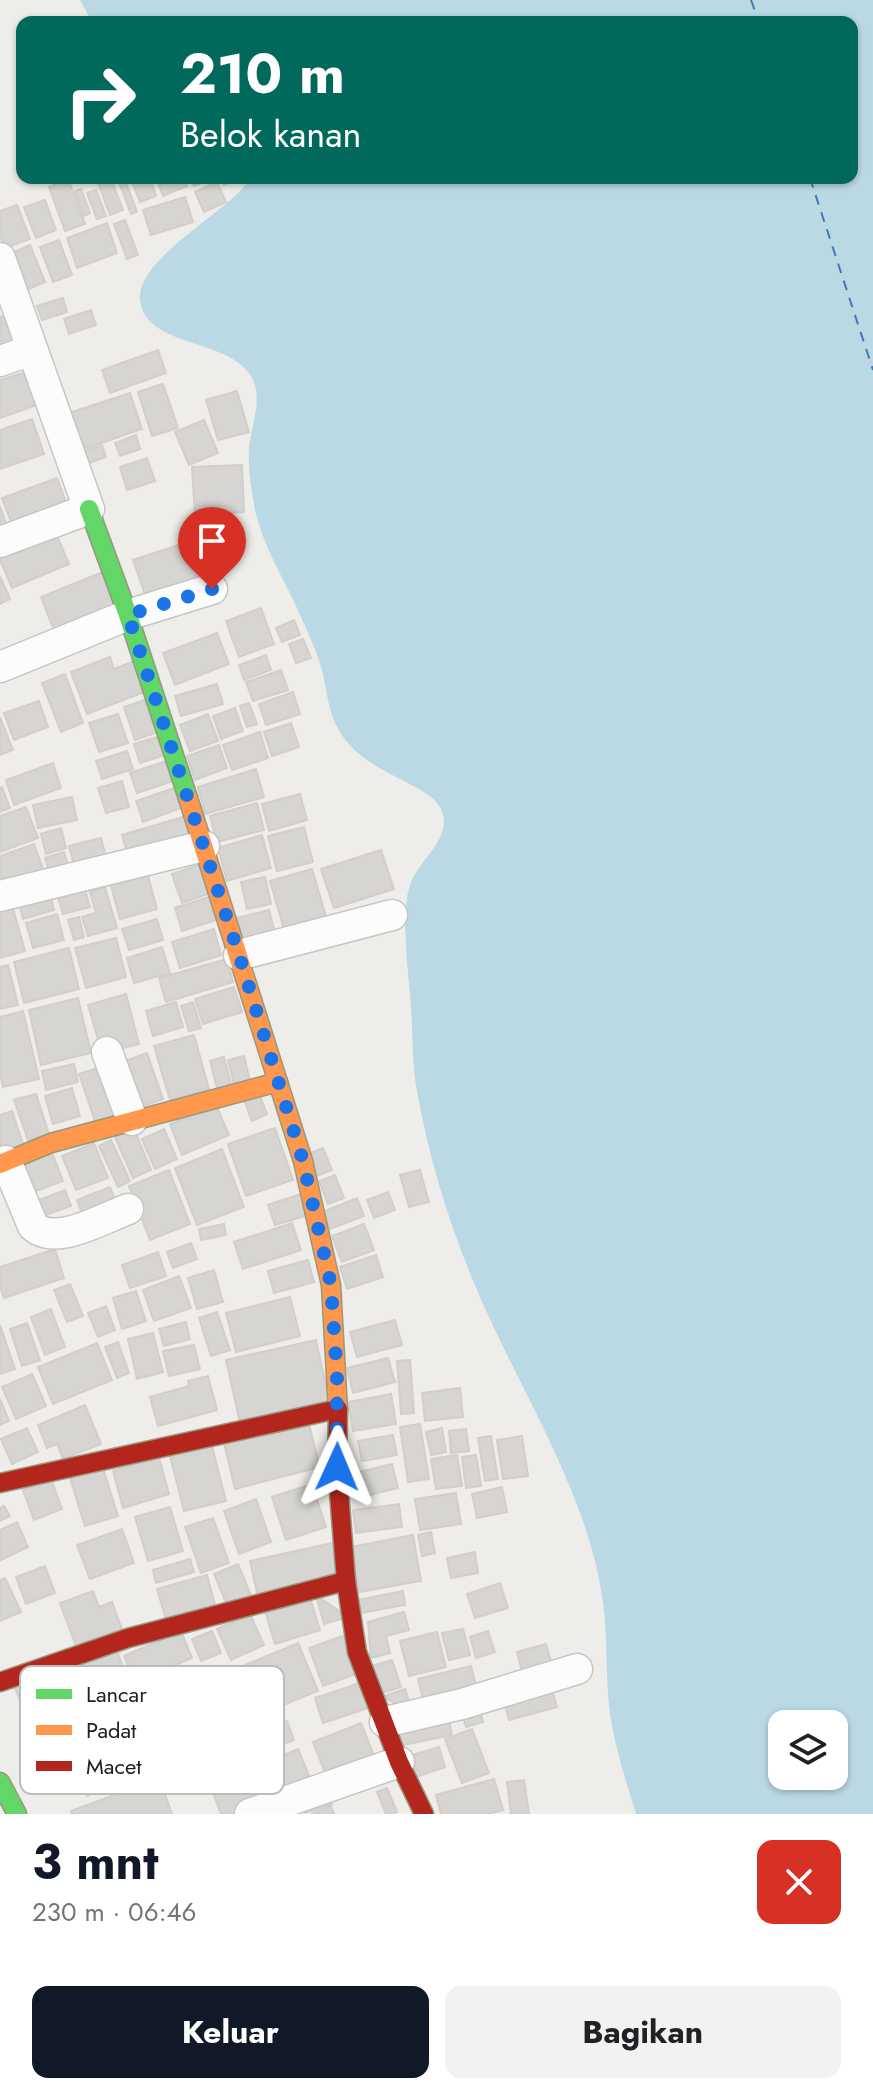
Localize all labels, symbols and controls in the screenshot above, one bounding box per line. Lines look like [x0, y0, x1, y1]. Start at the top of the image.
text: 210 m [180, 33, 345, 114]
icon: right [48, 48, 152, 152]
text: Belok kanan [180, 108, 361, 160]
pin [178, 507, 246, 589]
icon: arrive [190, 519, 234, 563]
position arrow [295, 1425, 379, 1509]
legend [20, 1666, 284, 1794]
text: Lancar [86, 1678, 147, 1710]
map controls [768, 1710, 848, 1790]
button: layers [768, 1710, 848, 1790]
text: Padat [86, 1714, 137, 1746]
text: Macet [86, 1750, 142, 1782]
text: 3 mnt [32, 1828, 158, 1897]
button: close [757, 1840, 841, 1924]
text: 230 m · 06:46 [32, 1893, 197, 1931]
button: Keluar [32, 1986, 429, 2078]
button: Bagikan [445, 1986, 841, 2078]

